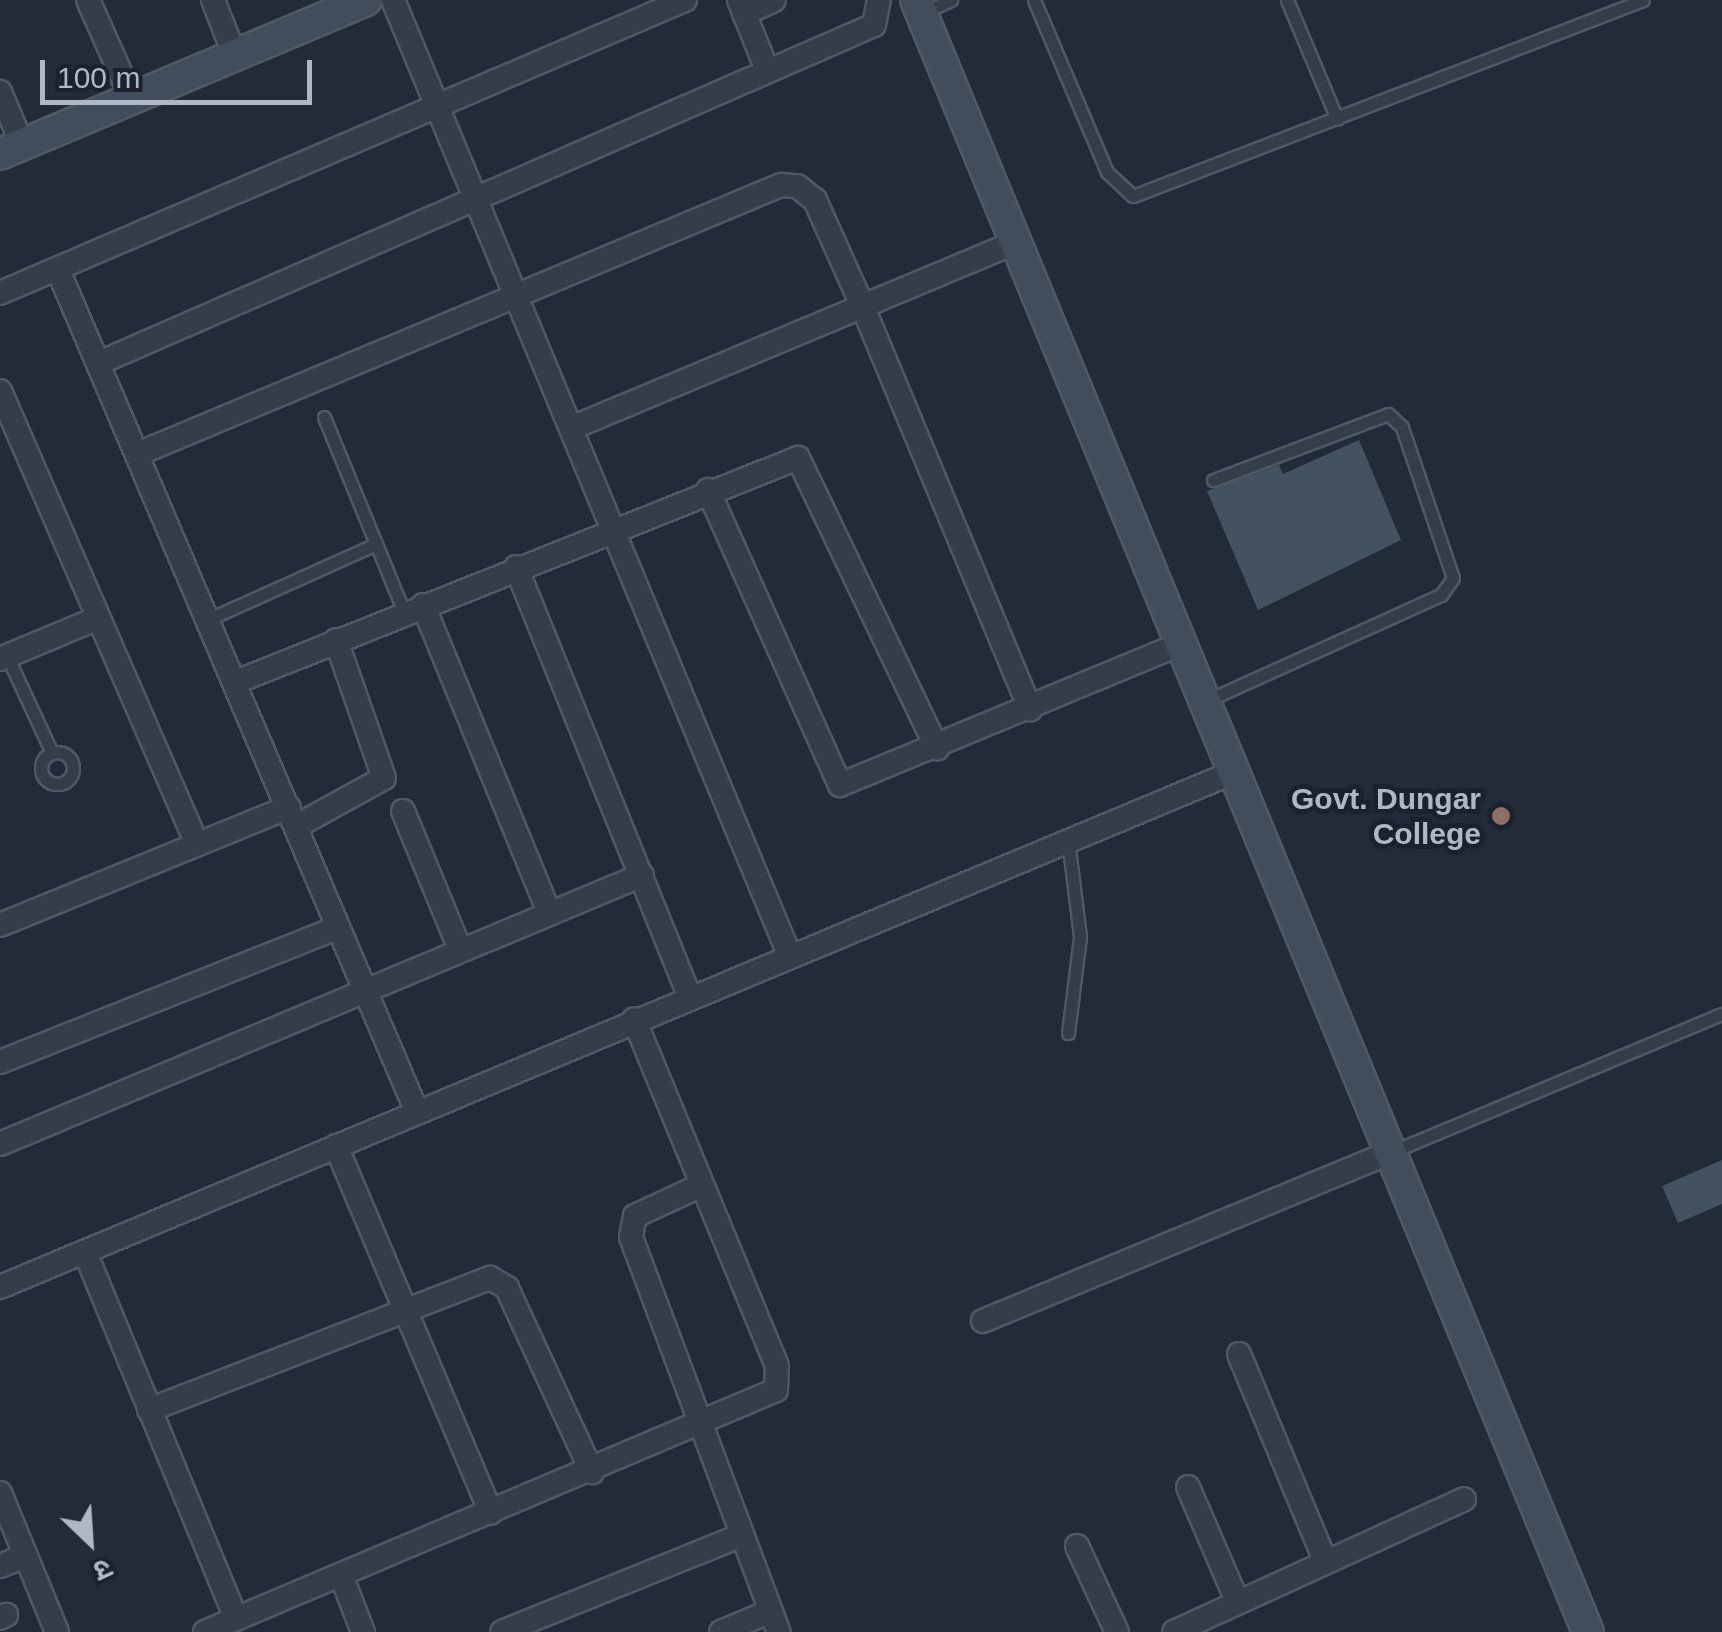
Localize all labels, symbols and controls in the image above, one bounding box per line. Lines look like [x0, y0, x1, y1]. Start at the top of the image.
scale bar [45, 40, 318, 102]
text: 100 m [57, 61, 140, 94]
place label: Govt. Dungar College [1291, 781, 1481, 852]
marker: Govt. Dungar College [1490, 805, 1512, 827]
north arrow [40, 1492, 140, 1592]
text: उ [89, 1552, 117, 1587]

